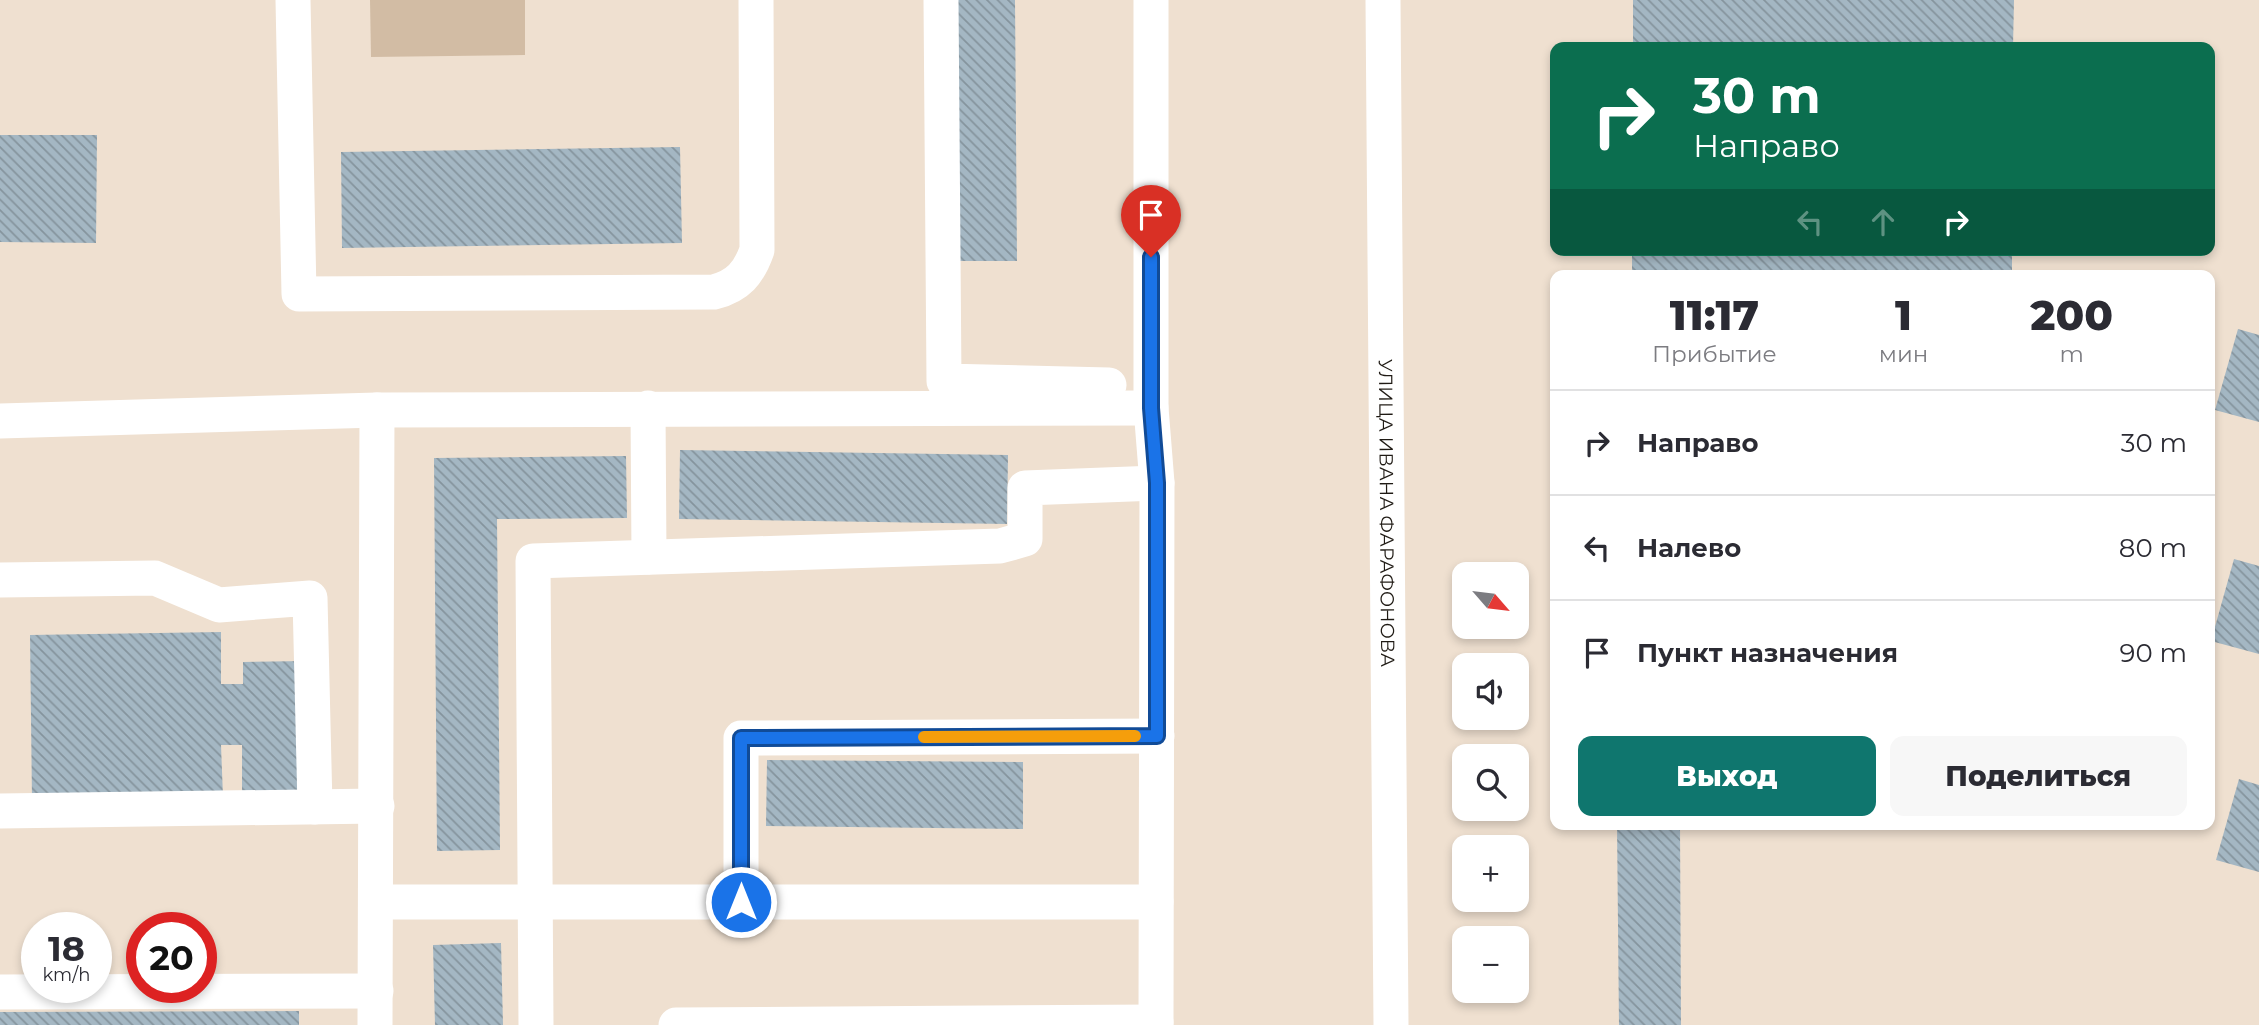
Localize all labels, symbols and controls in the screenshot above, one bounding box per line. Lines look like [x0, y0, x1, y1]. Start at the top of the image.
text: 30 m [1693, 66, 1821, 125]
icon: right [1578, 70, 1669, 161]
text: Направо [1693, 126, 1840, 165]
pin [1121, 185, 1181, 257]
icon: arrive [1132, 196, 1170, 234]
icon: left [1791, 203, 1829, 241]
icon: ahead [1864, 203, 1902, 241]
icon: right [1937, 203, 1975, 241]
text: 11:17 [1670, 289, 1759, 341]
text: 1 [1895, 289, 1912, 341]
text: 200 [2030, 289, 2113, 341]
text: Прибытие [1652, 340, 1777, 368]
text: мин [1879, 340, 1928, 368]
text: m [2059, 340, 2084, 368]
street label: УЛИЦА ИВАНА ФАРАФОНОВА [1374, 359, 1399, 667]
icon: right [1578, 424, 1616, 462]
text: Направо [1637, 427, 1758, 459]
text: 30 m [2121, 427, 2187, 459]
icon: left [1578, 529, 1616, 567]
text: Налево [1637, 532, 1741, 564]
text: 80 m [2119, 532, 2187, 564]
north arrow [1452, 562, 1530, 639]
map controls [1452, 562, 1529, 1003]
icon: arrive [1578, 634, 1616, 672]
text: Пункт назначения [1637, 637, 1898, 669]
text: 90 m [2120, 637, 2187, 669]
button: sound [1452, 653, 1529, 730]
button: Выход [1578, 736, 1876, 816]
button: Поделиться [1890, 736, 2187, 816]
button: search [1452, 744, 1529, 821]
button: + [1452, 835, 1529, 912]
position arrow [704, 865, 778, 939]
speed limit sign: 20 [126, 912, 217, 1003]
button: − [1452, 926, 1529, 1003]
text: 18 [48, 927, 85, 970]
text: km/h [42, 964, 91, 986]

